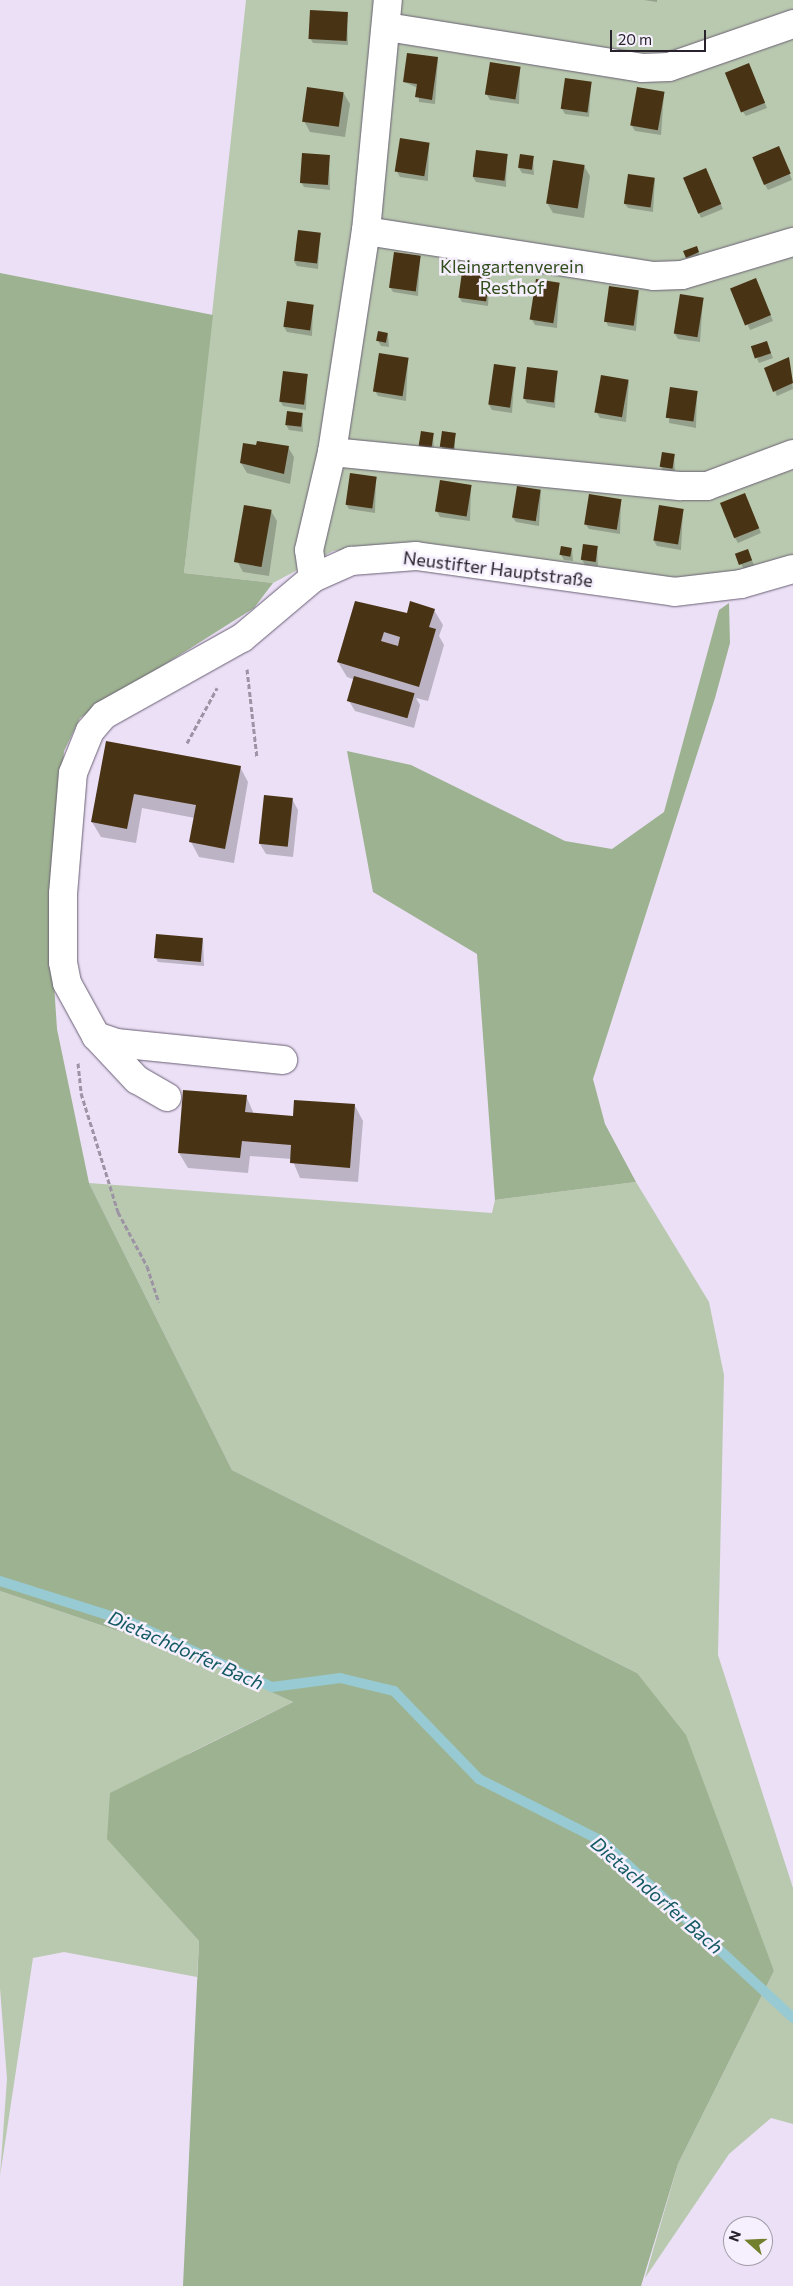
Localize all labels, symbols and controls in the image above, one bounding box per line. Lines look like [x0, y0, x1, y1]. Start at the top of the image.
scale bar [613, 20, 709, 52]
text: 20 m [618, 30, 652, 48]
park label: Kleingartenverein Resthof [440, 256, 584, 298]
street label: Neustifter Hauptstraße [402, 547, 594, 591]
water label: Dietachdorfer Bach [105, 1606, 267, 1694]
water label: Dietachdorfer Bach [586, 1831, 728, 1959]
north arrow [723, 2216, 773, 2266]
text: N [725, 2228, 744, 2244]

